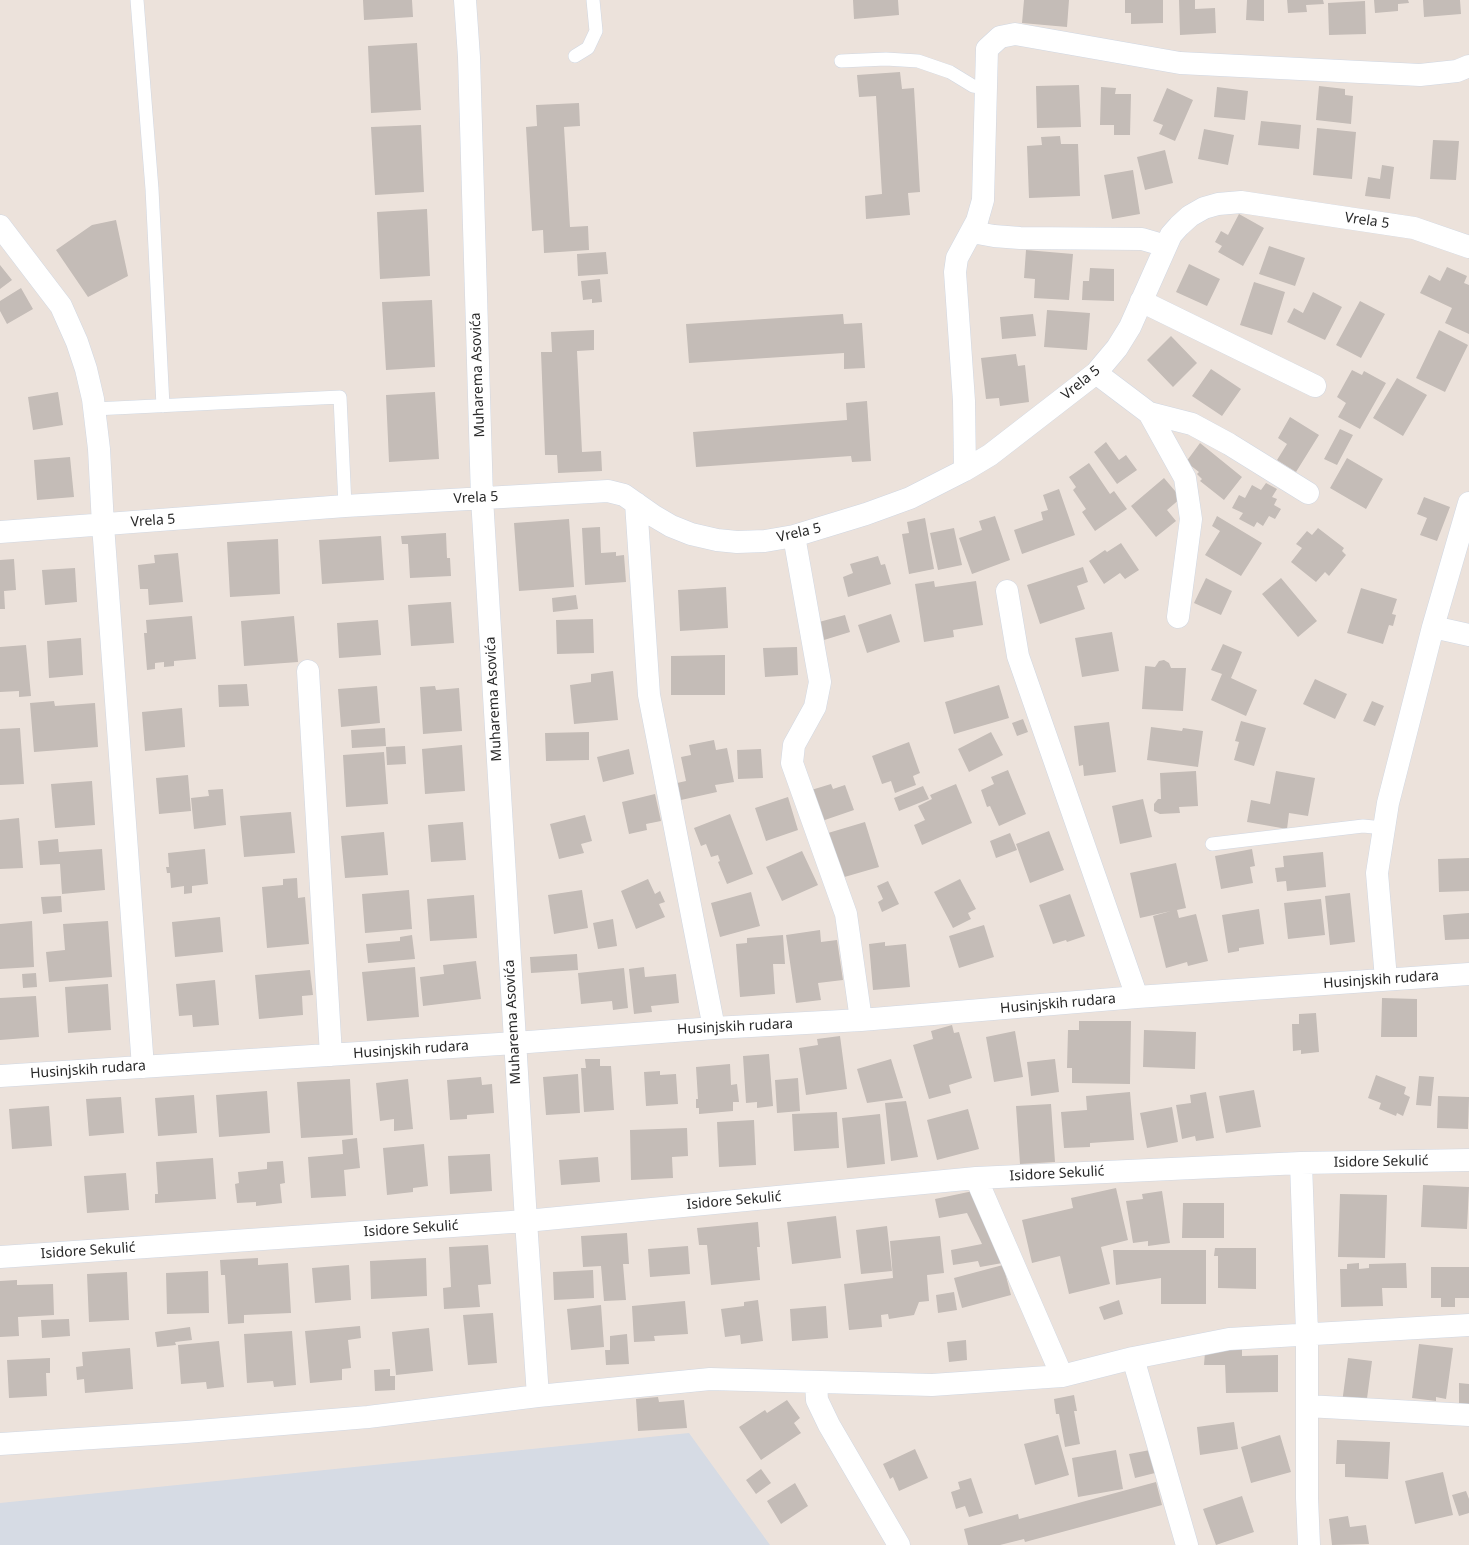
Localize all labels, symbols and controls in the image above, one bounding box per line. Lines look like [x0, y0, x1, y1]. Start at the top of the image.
street label: Vrela 5 [1344, 210, 1390, 232]
street label: Muharema Asovića [467, 312, 489, 438]
street label: Vrela 5 [1058, 362, 1104, 404]
street label: Vrela 5 [453, 488, 499, 508]
street label: Vrela 5 [130, 511, 176, 531]
street label: Vrela 5 [775, 520, 823, 546]
street label: Muharema Asovića [482, 636, 506, 762]
street label: Muharema Asovića [501, 959, 525, 1085]
street label: Husinjskih rudara [1323, 968, 1439, 992]
street label: Husinjskih rudara [1000, 991, 1116, 1017]
street label: Husinjskih rudara [677, 1016, 793, 1038]
street label: Husinjskih rudara [353, 1038, 469, 1062]
street label: Husinjskih rudara [30, 1058, 146, 1082]
street label: Isidore Sekulić [1333, 1153, 1429, 1171]
street label: Isidore Sekulić [1009, 1163, 1105, 1185]
street label: Isidore Sekulić [686, 1188, 782, 1214]
street label: Isidore Sekulić [363, 1217, 459, 1241]
street label: Isidore Sekulić [40, 1239, 136, 1263]

